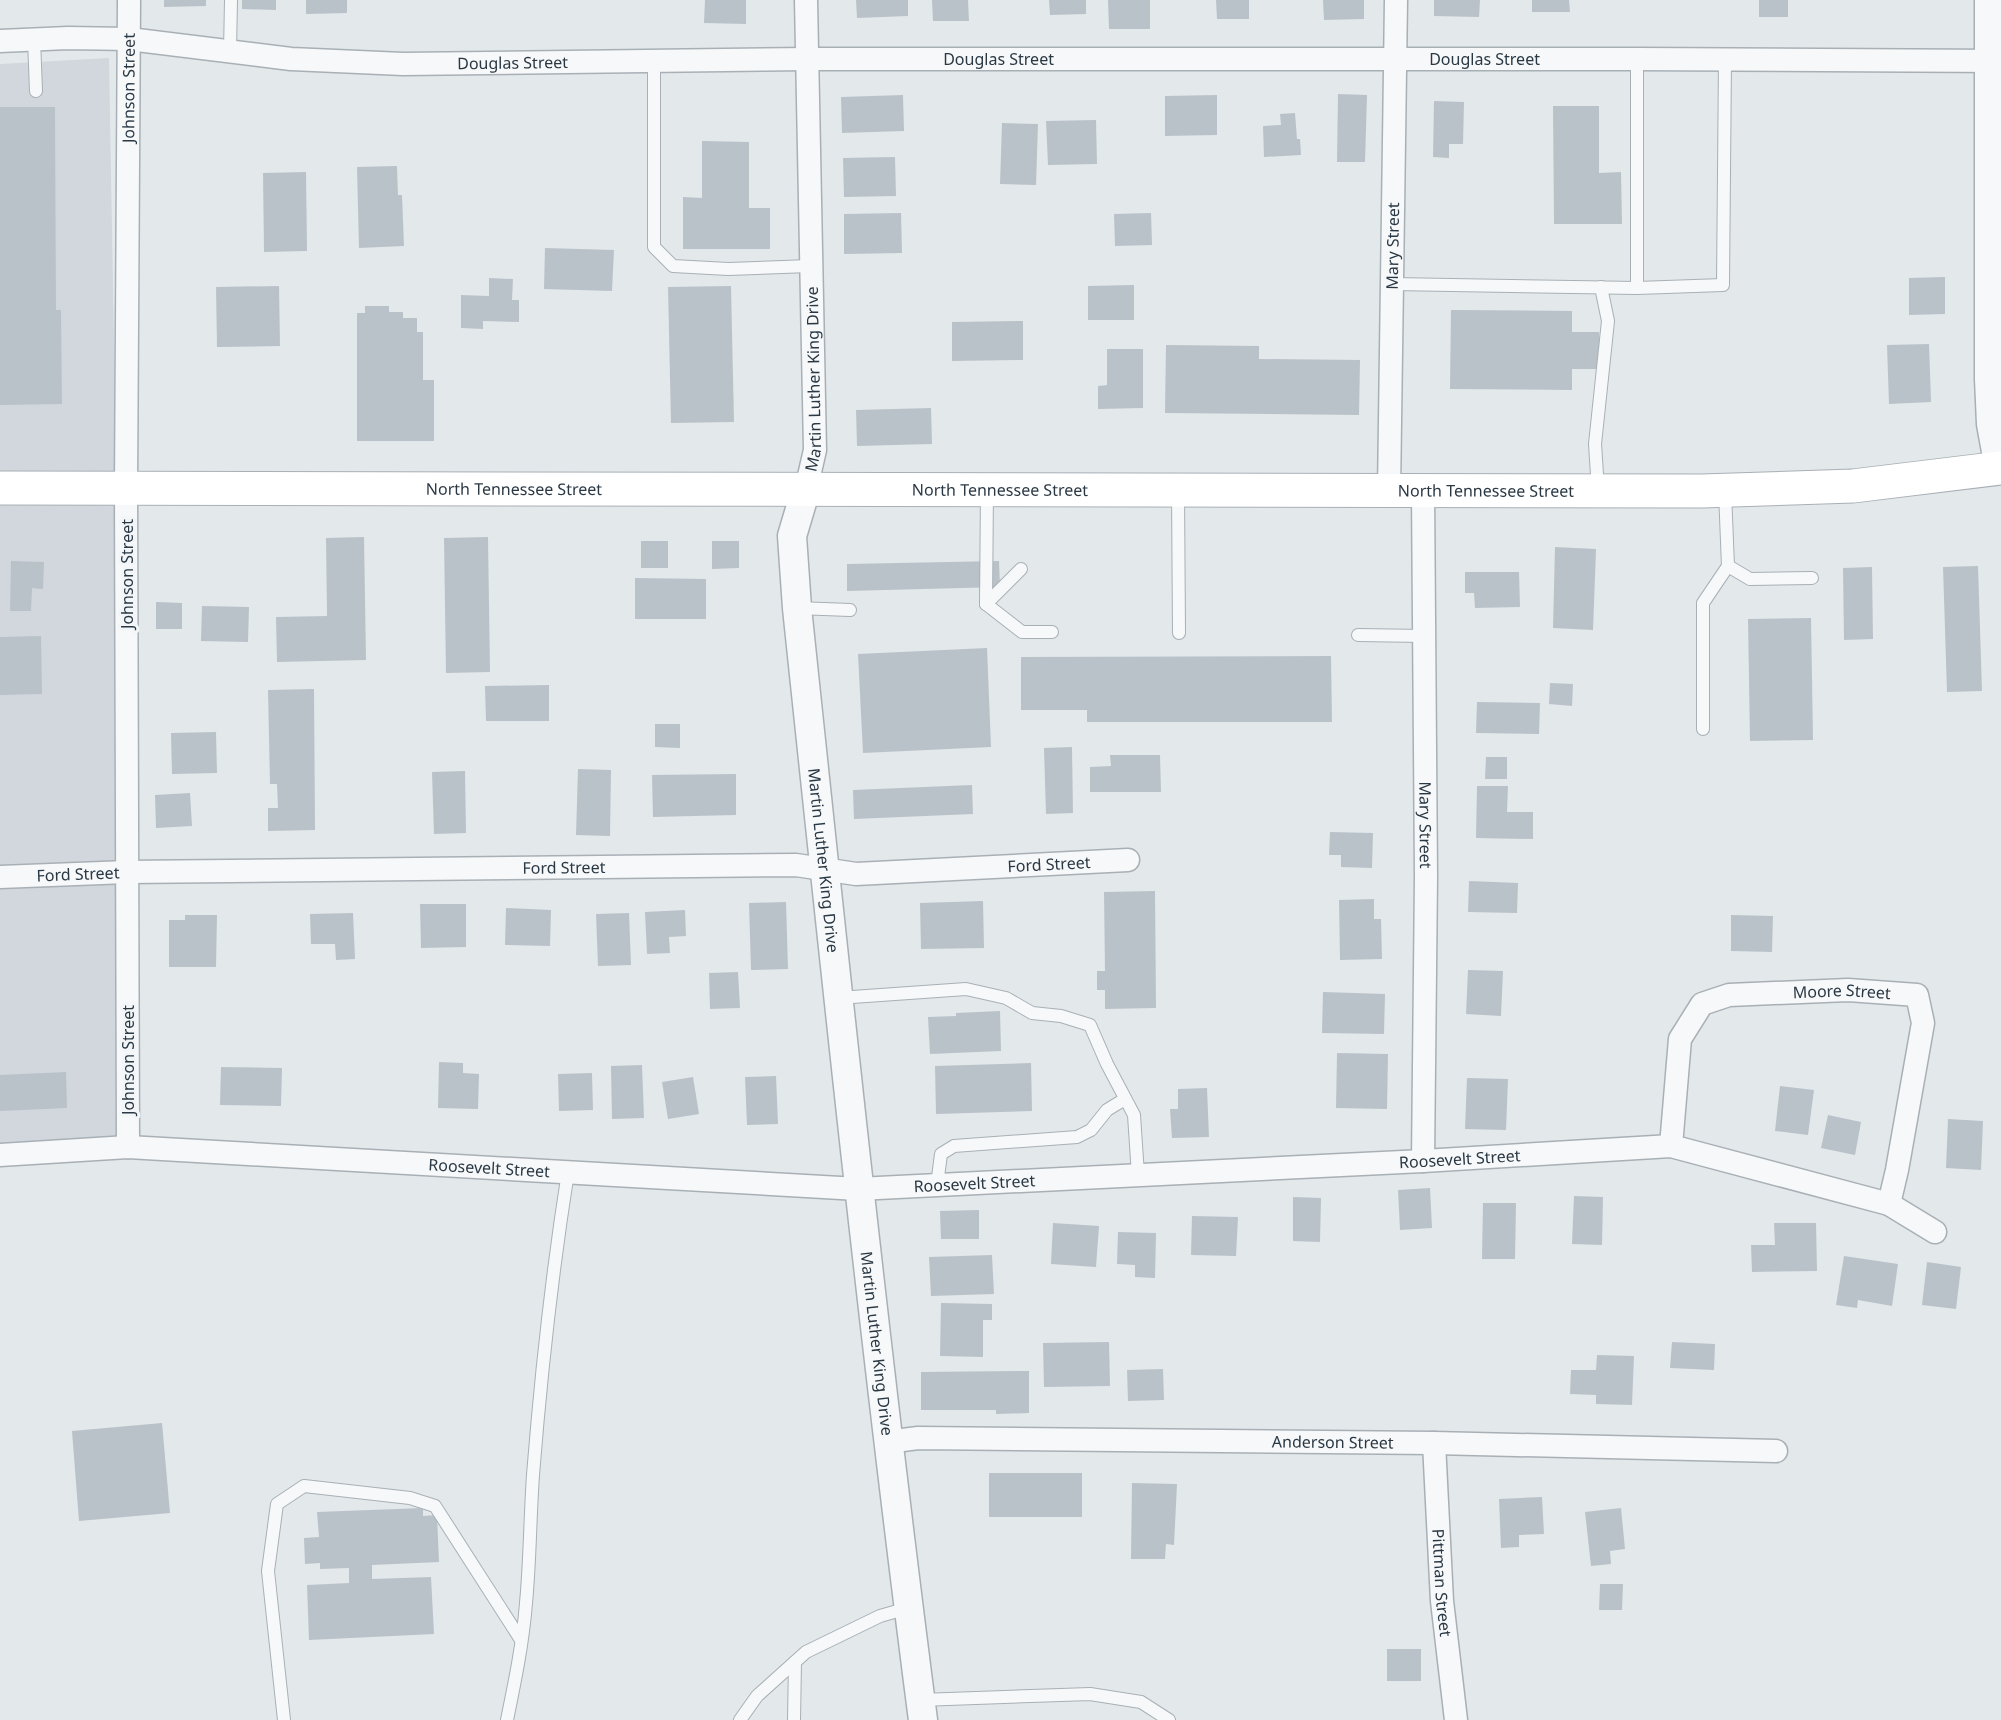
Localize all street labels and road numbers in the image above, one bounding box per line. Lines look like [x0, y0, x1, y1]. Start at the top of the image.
street label: Johnson Street [117, 33, 140, 145]
street label: Douglas Street [943, 48, 1054, 70]
street label: Douglas Street [1429, 48, 1540, 70]
street label: Douglas Street [457, 51, 568, 74]
street label: Mary Street [1381, 202, 1404, 290]
street label: Martin Luther King Drive [799, 286, 826, 474]
street label: North Tennessee Street [426, 478, 602, 500]
street label: North Tennessee Street [912, 479, 1088, 501]
street label: North Tennessee Street [1398, 479, 1574, 502]
street label: Johnson Street [116, 519, 138, 631]
street label: Martin Luther King Drive [803, 767, 844, 954]
street label: Mary Street [1414, 781, 1437, 869]
street label: Ford Street [1007, 851, 1091, 877]
street label: Ford Street [522, 856, 606, 879]
street label: Ford Street [36, 861, 120, 887]
street label: Moore Street [1792, 979, 1892, 1004]
street label: Johnson Street [117, 1005, 139, 1117]
street label: Roosevelt Street [1398, 1144, 1521, 1173]
street label: Roosevelt Street [428, 1153, 551, 1182]
street label: Roosevelt Street [913, 1169, 1036, 1197]
street label: Martin Luther King Drive [855, 1250, 899, 1437]
street label: Anderson Street [1272, 1430, 1394, 1454]
street label: Pittman Street [1427, 1528, 1457, 1638]

